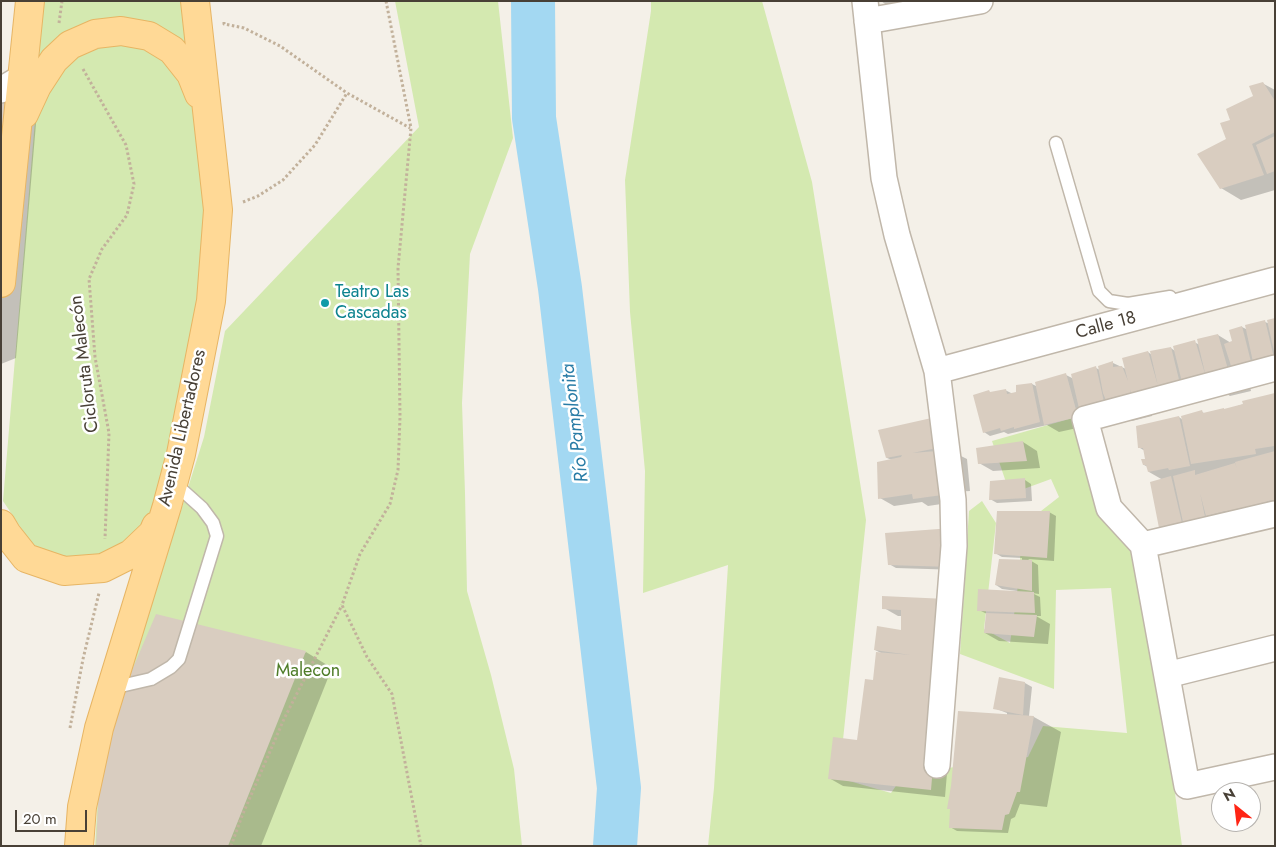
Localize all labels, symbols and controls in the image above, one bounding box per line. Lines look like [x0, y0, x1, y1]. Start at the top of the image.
place label: Teatro Las Cascadas [335, 282, 409, 324]
street label: Cicloruta Malecón [66, 294, 104, 434]
marker: Teatro Las Cascadas [319, 297, 331, 309]
street label: Calle 18 [1073, 308, 1139, 344]
street label: Avenida Libertadores [154, 347, 212, 509]
water label: Río Pamplonita [557, 362, 595, 484]
park label: Malecon [276, 661, 340, 683]
north arrow [1211, 782, 1261, 832]
text: N [1219, 783, 1239, 806]
scale bar [18, 800, 90, 832]
text: 20 m [23, 808, 57, 830]

